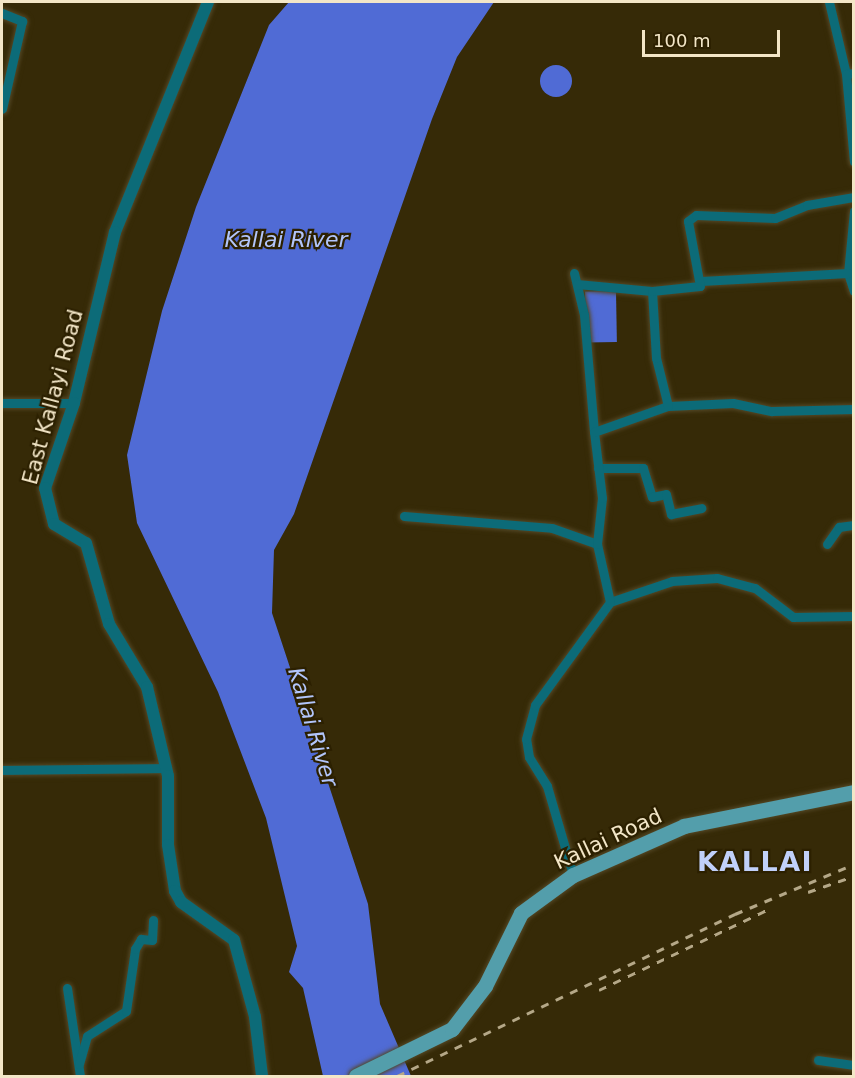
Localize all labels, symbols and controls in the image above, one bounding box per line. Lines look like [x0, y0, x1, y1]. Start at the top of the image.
scale bar [645, 18, 783, 56]
text: 100 m [653, 30, 711, 51]
water label: Kallai River [225, 227, 347, 253]
street label: East Kallayi Road [17, 307, 89, 487]
water label: Kallai River [282, 664, 344, 790]
street label: Kallai Road [550, 803, 666, 875]
district label: KALLAI [697, 846, 813, 878]

